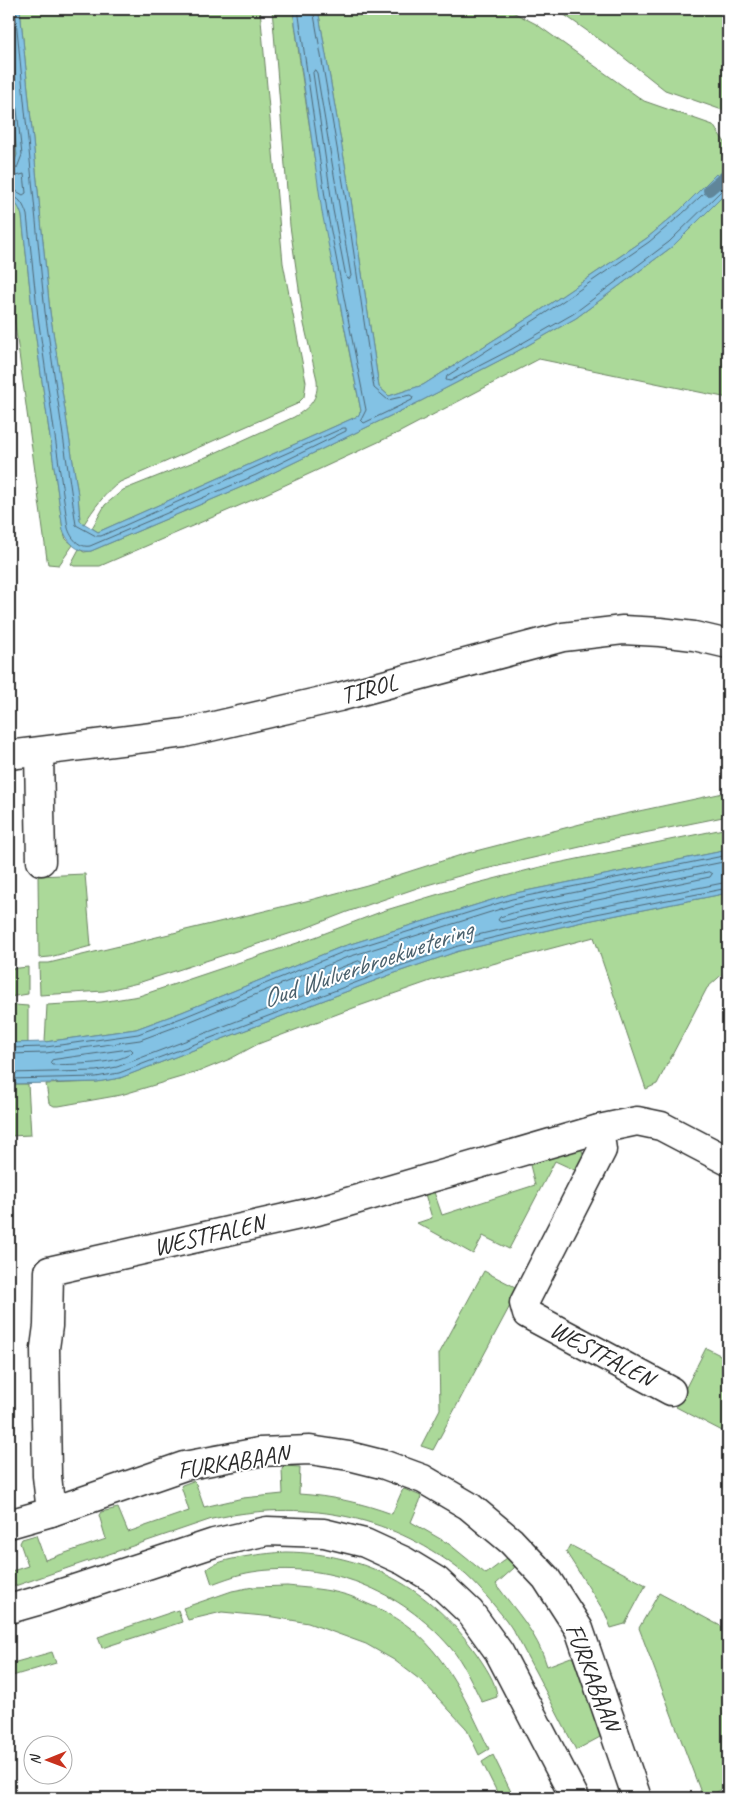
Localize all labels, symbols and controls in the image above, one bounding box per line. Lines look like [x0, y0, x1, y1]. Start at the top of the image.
street label: TIROL [337, 666, 401, 712]
water label: Oud Wulverbroekwetering [258, 911, 480, 1015]
street label: WESTFALEN [150, 1206, 271, 1263]
street label: WESTFALEN [545, 1313, 663, 1396]
street label: FURKABAAN [175, 1437, 295, 1487]
street label: FURKABAAN [558, 1619, 629, 1739]
north arrow [22, 1734, 72, 1784]
text: N [27, 1753, 44, 1765]

